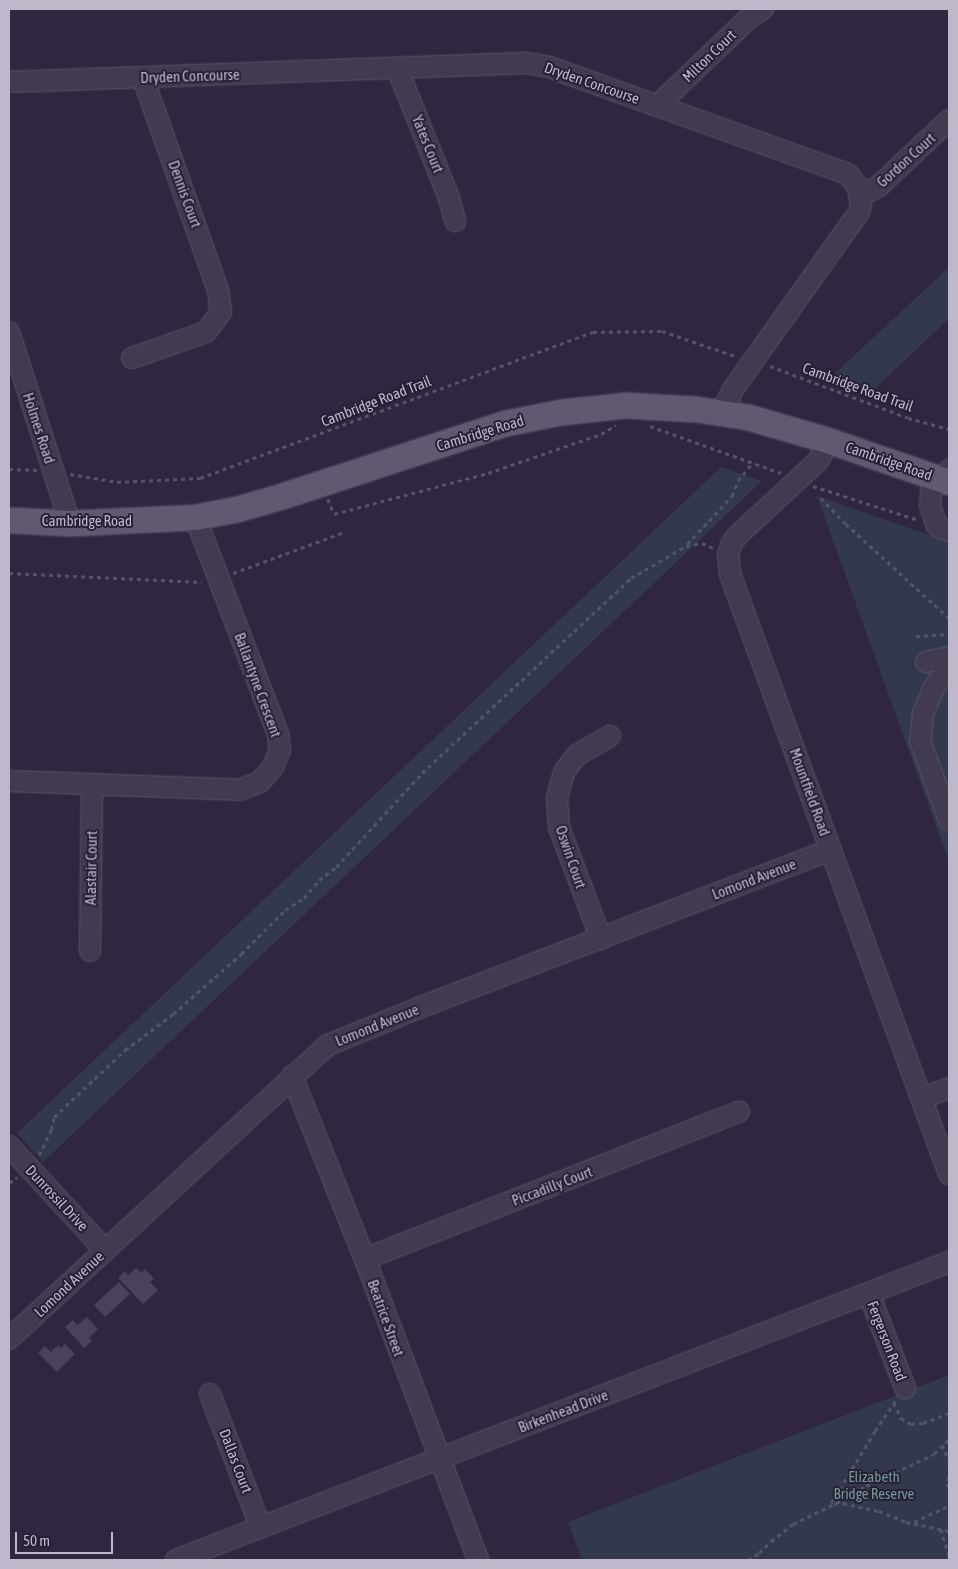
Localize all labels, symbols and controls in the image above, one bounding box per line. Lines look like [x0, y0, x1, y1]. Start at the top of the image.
street label: Milton Court [678, 26, 740, 86]
street label: Dryden Concourse [542, 58, 642, 108]
street label: Dryden Concourse [140, 65, 240, 87]
street label: Yates Court [408, 112, 448, 176]
street label: Gordon Court [873, 129, 939, 191]
street label: Dennis Court [165, 158, 205, 230]
street label: Cambridge Road Trail [800, 359, 916, 415]
street label: Cambridge Road Trail [318, 372, 434, 430]
street label: Holmes Road [19, 390, 59, 466]
street label: Cambridge Road [434, 411, 526, 455]
street label: Cambridge Road [843, 438, 935, 484]
street label: Cambridge Road [42, 512, 132, 530]
street label: Ballantyne Crescent [231, 630, 285, 740]
street label: Mountfield Road [786, 746, 834, 838]
street label: Oswin Court [552, 823, 590, 891]
street label: Alastair Court [81, 831, 101, 905]
street label: Lomond Avenue [709, 855, 799, 903]
street label: Lomond Avenue [333, 1000, 421, 1050]
street label: Dunrossil Drive [22, 1161, 92, 1235]
street label: Piccadilly Court [509, 1162, 595, 1210]
street label: Lomond Avenue [30, 1247, 108, 1321]
street label: Beatrice Street [364, 1277, 408, 1359]
street label: Fergerson Road [864, 1298, 910, 1384]
street label: Birkenhead Drive [516, 1386, 610, 1436]
street label: Dallas Court [216, 1426, 256, 1496]
park label: Elizabeth Bridge Reserve [834, 1467, 914, 1502]
scale bar [18, 1522, 115, 1554]
text: 50 m [23, 1532, 50, 1549]

